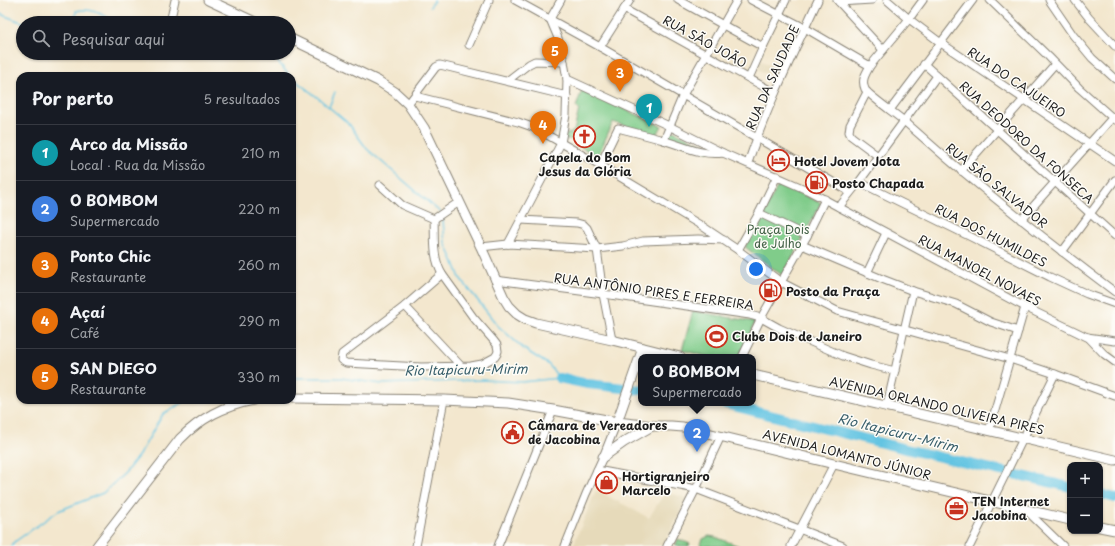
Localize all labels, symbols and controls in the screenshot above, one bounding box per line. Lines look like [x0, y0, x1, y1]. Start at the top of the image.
street label: RUA SÃO JOÃO [660, 10, 750, 72]
search box [16, 16, 296, 60]
street label: RUA DA SAUDADE [741, 21, 803, 132]
icon: search [30, 27, 52, 49]
text: Pesquisar aqui [62, 27, 165, 50]
pin: 5 [542, 37, 568, 70]
street label: RUA DO CAJUEIRO [964, 42, 1070, 122]
pin: 3 [607, 59, 633, 92]
street label: RUA DEODORO DA FONSECA [956, 77, 1098, 207]
text: Por perto [32, 85, 113, 111]
text: 5 resultados [203, 89, 280, 108]
pin: 1 [636, 94, 662, 127]
pin: 4 [530, 111, 556, 144]
church icon: Capela do Bom Jesus da Glória [572, 123, 598, 149]
text: Arco da Missão [70, 132, 188, 155]
street label: RUA SÃO SALVADOR [942, 138, 1052, 232]
text: 1 [42, 143, 48, 162]
text: 210 m [241, 143, 280, 162]
place label: Capela do Bom Jesus da Glória [538, 148, 632, 180]
hotel icon: Hotel Jovem Jota [766, 148, 792, 174]
place label: Hotel Jovem Jota [794, 152, 900, 170]
text: Local · Rua da Missão [70, 155, 205, 174]
fuel station icon: Posto Chapada [803, 170, 829, 196]
place label: Posto Chapada [832, 174, 925, 192]
text: O BOMBOM [70, 188, 158, 211]
text: 2 [40, 199, 50, 218]
text: 220 m [238, 199, 280, 218]
street label: RUA DOS HUMILDES [932, 199, 1050, 271]
text: Supermercado [70, 211, 160, 230]
park label: Praça Dois de Julho [746, 220, 810, 252]
street label: RUA MANOEL NOVAES [915, 230, 1045, 310]
text: Ponto Chic [70, 244, 151, 267]
text: 3 [41, 255, 49, 274]
text: 260 m [238, 255, 280, 274]
your location [746, 259, 766, 279]
text: Restaurante [70, 267, 146, 286]
street label: RUA ANTÔNIO PIRES E FERREIRA [553, 268, 755, 314]
fuel station icon: Posto da Praça [758, 278, 784, 304]
place label: Posto da Praça [786, 282, 880, 300]
text: Açaí [70, 300, 105, 323]
text: 4 [41, 311, 49, 330]
text: 290 m [239, 311, 280, 330]
text: Café [70, 323, 99, 342]
sports icon: Clube Dois de Janeiro [704, 323, 730, 349]
place label: Clube Dois de Janeiro [732, 327, 862, 345]
popup [638, 354, 756, 406]
text: SAN DIEGO [70, 356, 157, 379]
water label: Rio Itapicuru-Mirim [404, 358, 529, 380]
text: O BOMBOM [652, 359, 740, 382]
text: 5 [41, 367, 49, 386]
text: 330 m [237, 367, 280, 386]
street label: AVENIDA ORLANDO OLIVEIRA PIRES [828, 372, 1046, 438]
text: Restaurante [70, 379, 146, 398]
text: Supermercado [652, 382, 742, 401]
water label: Rio Itapicuru-Mirim [836, 408, 961, 456]
place label: Câmara de Vereadores de Jacobina [528, 416, 667, 448]
public building icon: Câmara de Vereadores de Jacobina [499, 419, 525, 445]
pin: 2 [684, 419, 710, 452]
street label: AVENIDA LOMANTO JÚNIOR [761, 424, 933, 484]
map controls [1067, 462, 1103, 534]
button: + [1067, 462, 1103, 498]
place label: Hortigranjeiro Marcelo [622, 467, 710, 499]
shop icon: Hortigranjeiro Marcelo [593, 470, 619, 496]
place label: TEN Internet Jacobina [972, 492, 1050, 524]
office icon: TEN Internet Jacobina [943, 495, 969, 521]
button: − [1067, 498, 1103, 534]

